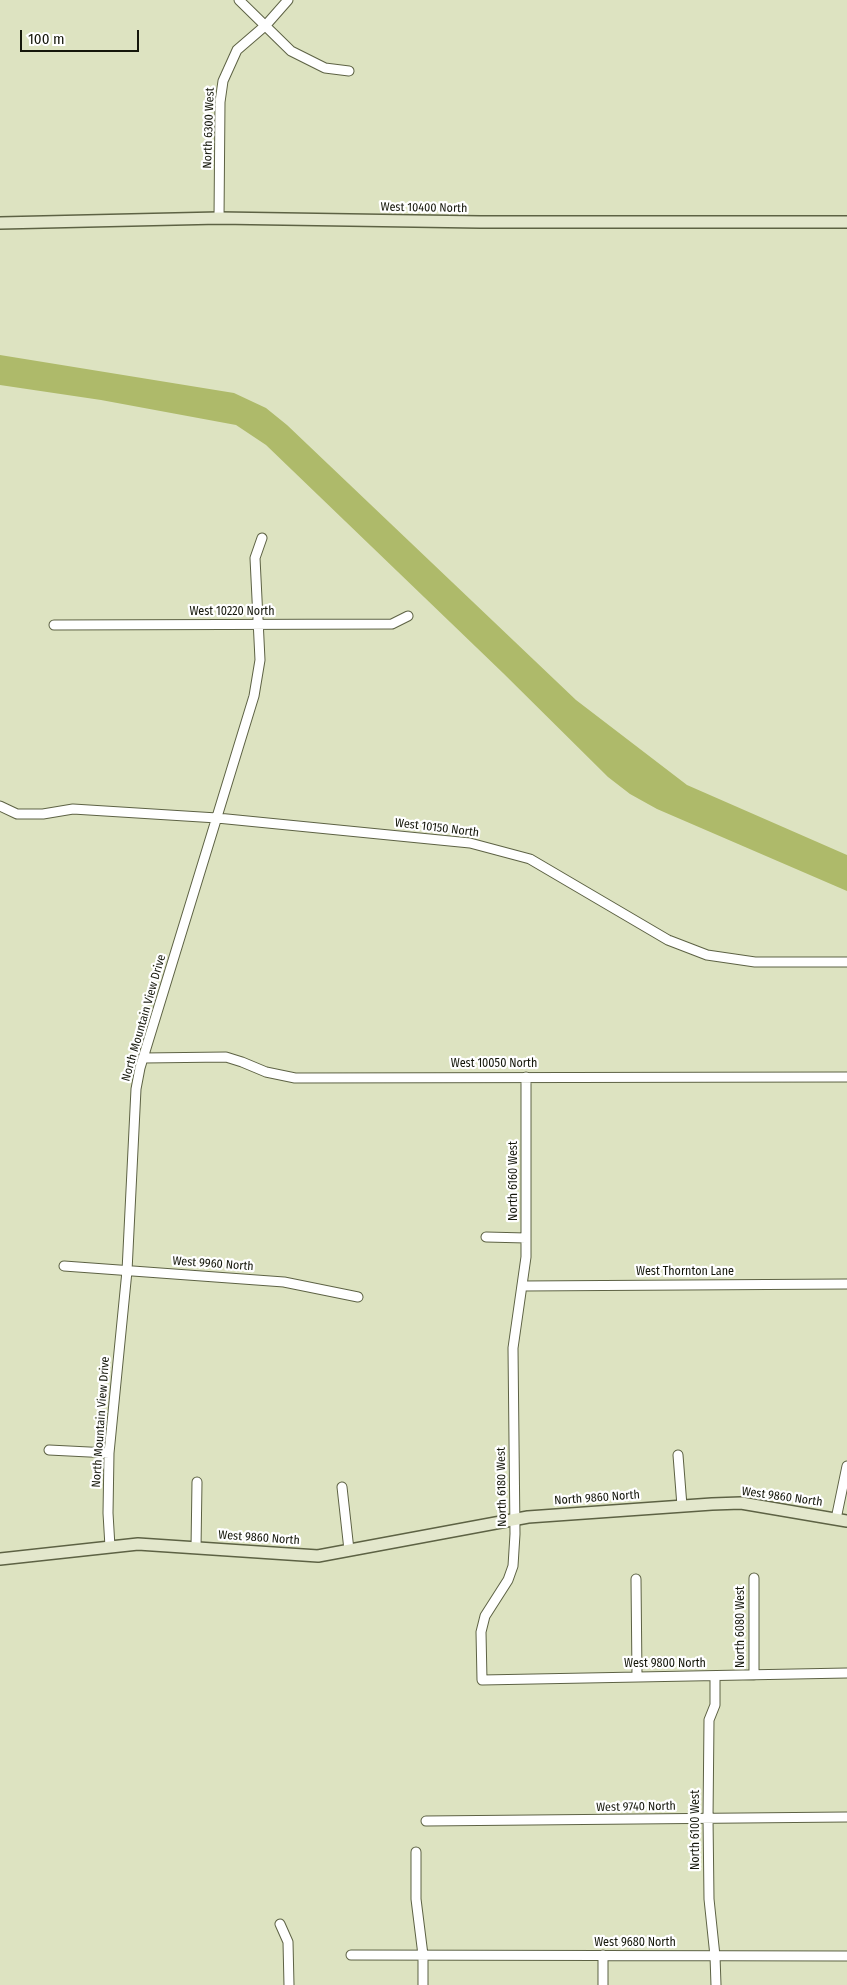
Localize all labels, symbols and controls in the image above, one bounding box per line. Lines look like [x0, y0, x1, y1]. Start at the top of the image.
scale bar [22, 20, 141, 52]
text: 100 m [28, 30, 65, 48]
street label: North 6300 West [200, 87, 218, 169]
street label: West 10400 North [381, 200, 467, 216]
street label: West 10220 North [189, 605, 275, 619]
street label: West 10150 North [394, 816, 480, 840]
street label: North Mountain View Drive [119, 953, 169, 1083]
street label: West 10050 North [451, 1057, 537, 1071]
street label: North 6160 West [507, 1141, 521, 1221]
street label: West 9960 North [172, 1254, 254, 1274]
street label: West Thornton Lane [636, 1265, 734, 1279]
street label: North Mountain View Drive [89, 1356, 113, 1488]
street label: North 6180 West [494, 1447, 510, 1527]
street label: West 9860 North [741, 1484, 823, 1510]
street label: North 9860 North [554, 1488, 640, 1508]
street label: West 9860 North [218, 1528, 300, 1548]
street label: North 6080 West [734, 1586, 748, 1668]
street label: West 9800 North [624, 1657, 706, 1671]
street label: North 6100 West [689, 1790, 703, 1870]
street label: West 9740 North [596, 1799, 676, 1815]
street label: West 9680 North [594, 1936, 676, 1950]

